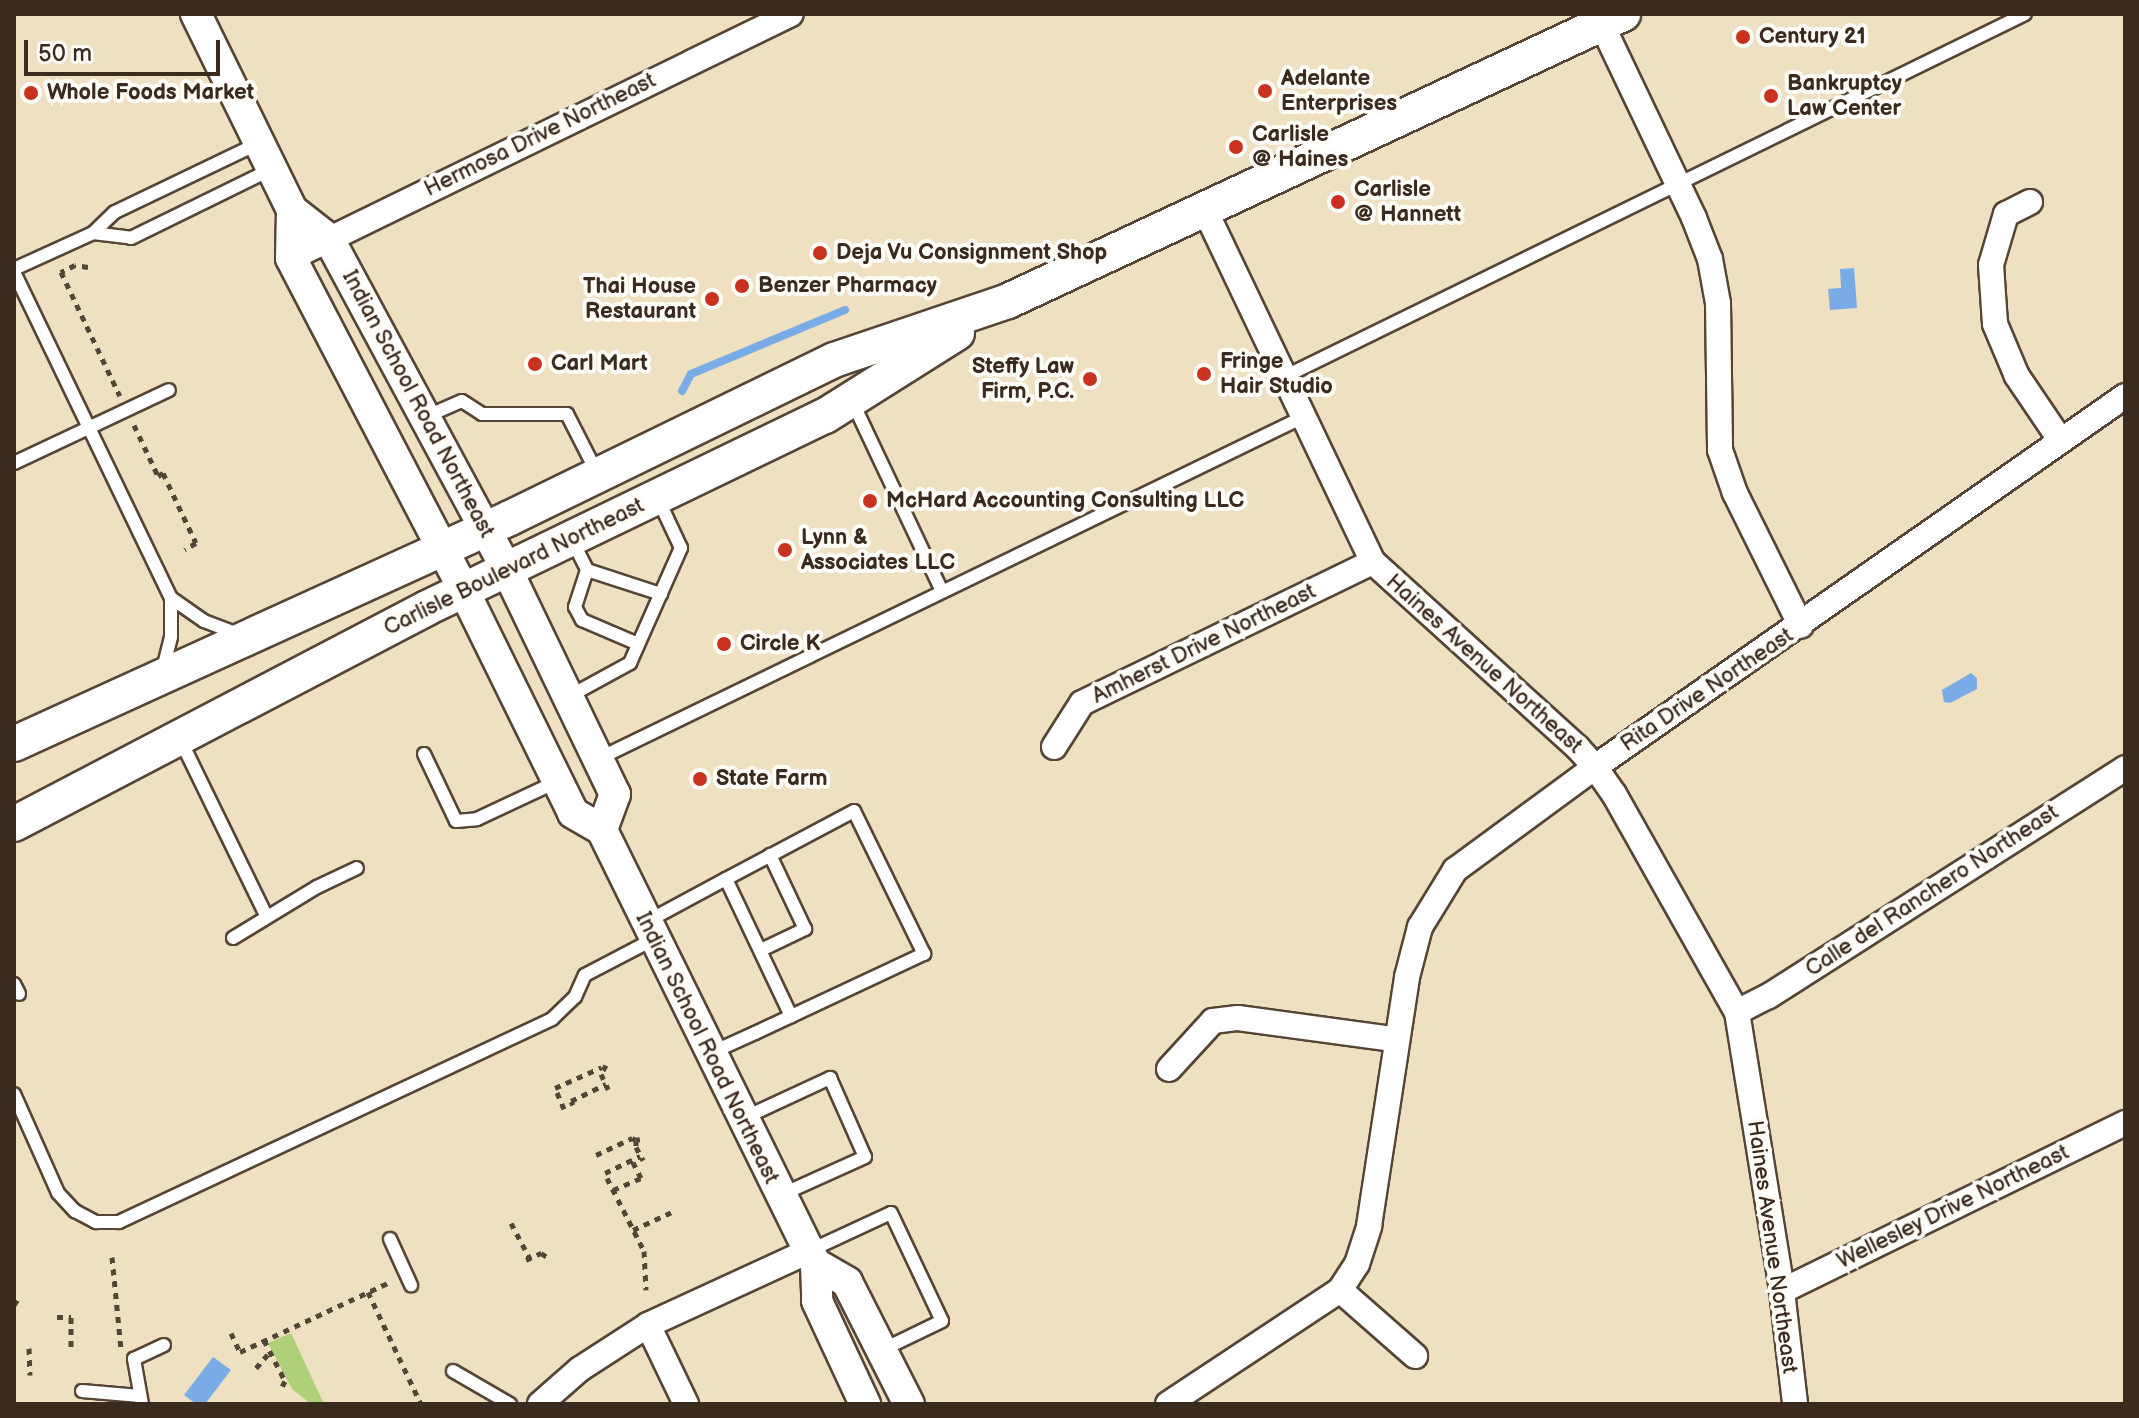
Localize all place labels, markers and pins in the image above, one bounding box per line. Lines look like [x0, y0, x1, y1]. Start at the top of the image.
place label: Century 21 [1759, 24, 1866, 50]
marker: Century 21 [1734, 28, 1752, 46]
place label: Adelante Enterprises [1281, 65, 1397, 116]
place label: Bankruptcy Law Center [1787, 70, 1902, 122]
place label: Whole Foods Market [47, 80, 254, 106]
marker: Adelante Enterprises [1256, 82, 1274, 100]
marker: Whole Foods Market [22, 84, 40, 102]
marker: Bankruptcy Law Center [1762, 87, 1780, 105]
place label: Carlisle @ Haines [1252, 121, 1348, 172]
marker: Carlisle @ Haines [1227, 138, 1245, 156]
place label: Carlisle @ Hannett [1354, 176, 1461, 228]
marker: Carlisle @ Hannett [1329, 193, 1347, 211]
place label: Deja Vu Consignment Shop [836, 240, 1108, 266]
marker: Deja Vu Consignment Shop [811, 244, 829, 262]
place label: Thai House Restaurant [583, 273, 696, 324]
place label: Benzer Pharmacy [758, 273, 937, 299]
marker: Benzer Pharmacy [733, 277, 751, 295]
marker: Thai House Restaurant [703, 290, 721, 308]
place label: Fringe Hair Studio [1220, 348, 1333, 400]
place label: Carl Mart [551, 351, 648, 377]
place label: Steffy Law Firm, P.C. [971, 353, 1074, 404]
marker: Carl Mart [526, 355, 544, 373]
marker: Fringe Hair Studio [1195, 365, 1213, 383]
marker: Steffy Law Firm, P.C. [1081, 370, 1099, 388]
place label: McHard Accounting Consulting LLC [886, 488, 1244, 514]
marker: McHard Accounting Consulting LLC [861, 492, 879, 510]
place label: Lynn & Associates LLC [801, 524, 955, 576]
marker: Lynn & Associates LLC [776, 541, 794, 559]
place label: Circle K [740, 631, 820, 657]
marker: Circle K [715, 635, 733, 653]
place label: State Farm [716, 766, 827, 792]
marker: State Farm [691, 770, 709, 788]

